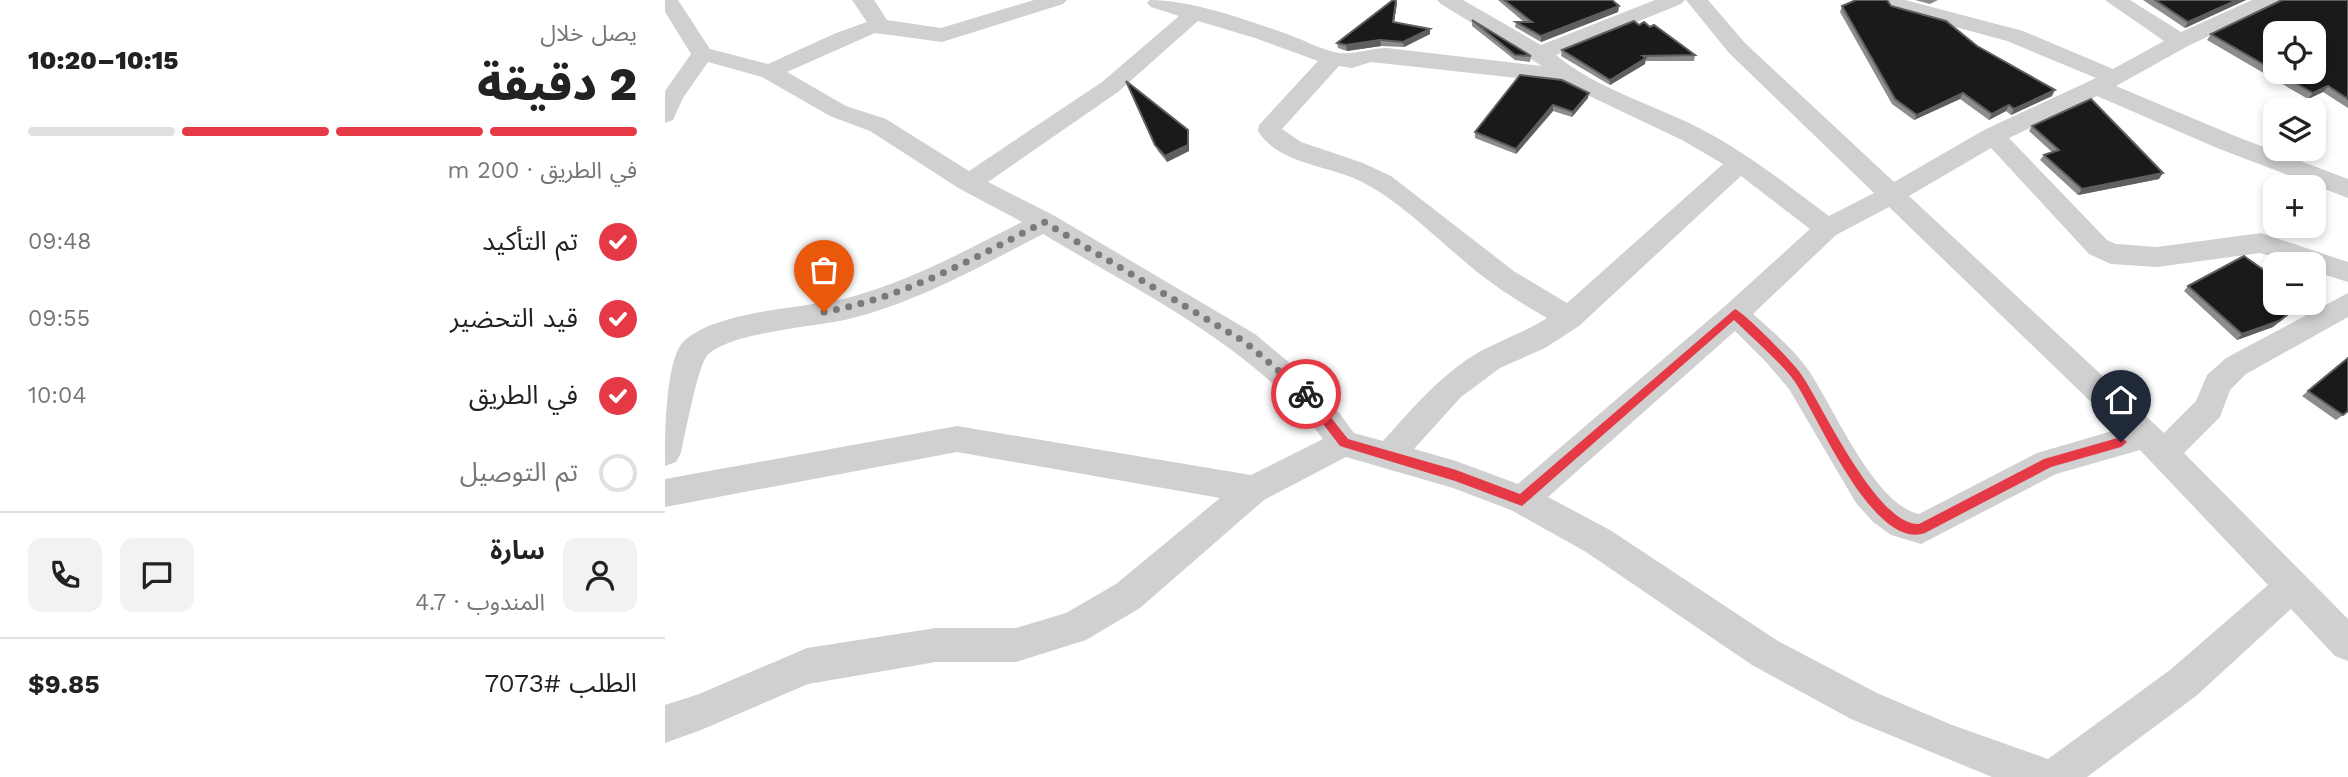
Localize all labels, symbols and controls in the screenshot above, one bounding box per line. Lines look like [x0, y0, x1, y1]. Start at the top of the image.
text: يصل خلال [540, 20, 637, 47]
map controls [2263, 21, 2326, 315]
button: locate [2263, 21, 2326, 84]
text: 10:15–10:20 [28, 45, 178, 75]
text: 2 دقيقة [477, 57, 637, 111]
button: layers [2263, 98, 2326, 161]
text: في الطريق · 200 m [448, 157, 637, 184]
button: + [2263, 175, 2326, 238]
icon: check [599, 223, 637, 261]
text: تم التأكيد [482, 226, 578, 256]
text: 09:48 [28, 228, 92, 255]
pin [794, 240, 854, 312]
icon: bag [805, 251, 843, 289]
button: − [2263, 252, 2326, 315]
icon: check [599, 300, 637, 338]
text: قيد التحضير [450, 303, 578, 333]
text: 09:55 [28, 305, 90, 332]
courier [1271, 359, 1341, 429]
pin [2091, 370, 2151, 442]
icon: bike [1287, 375, 1325, 413]
icon: check [599, 377, 637, 415]
text: في الطريق [469, 380, 578, 410]
icon: home [2102, 381, 2140, 419]
text: 10:04 [28, 382, 86, 409]
text: تم التوصيل [460, 457, 578, 487]
text: سارة [490, 535, 545, 565]
button: phone [28, 538, 102, 612]
button: chat [120, 538, 194, 612]
button: person [563, 538, 637, 612]
text: المندوب · 4.7 [415, 589, 545, 616]
text: الطلب #7073 [484, 668, 637, 698]
text: $9.85 [28, 669, 100, 699]

